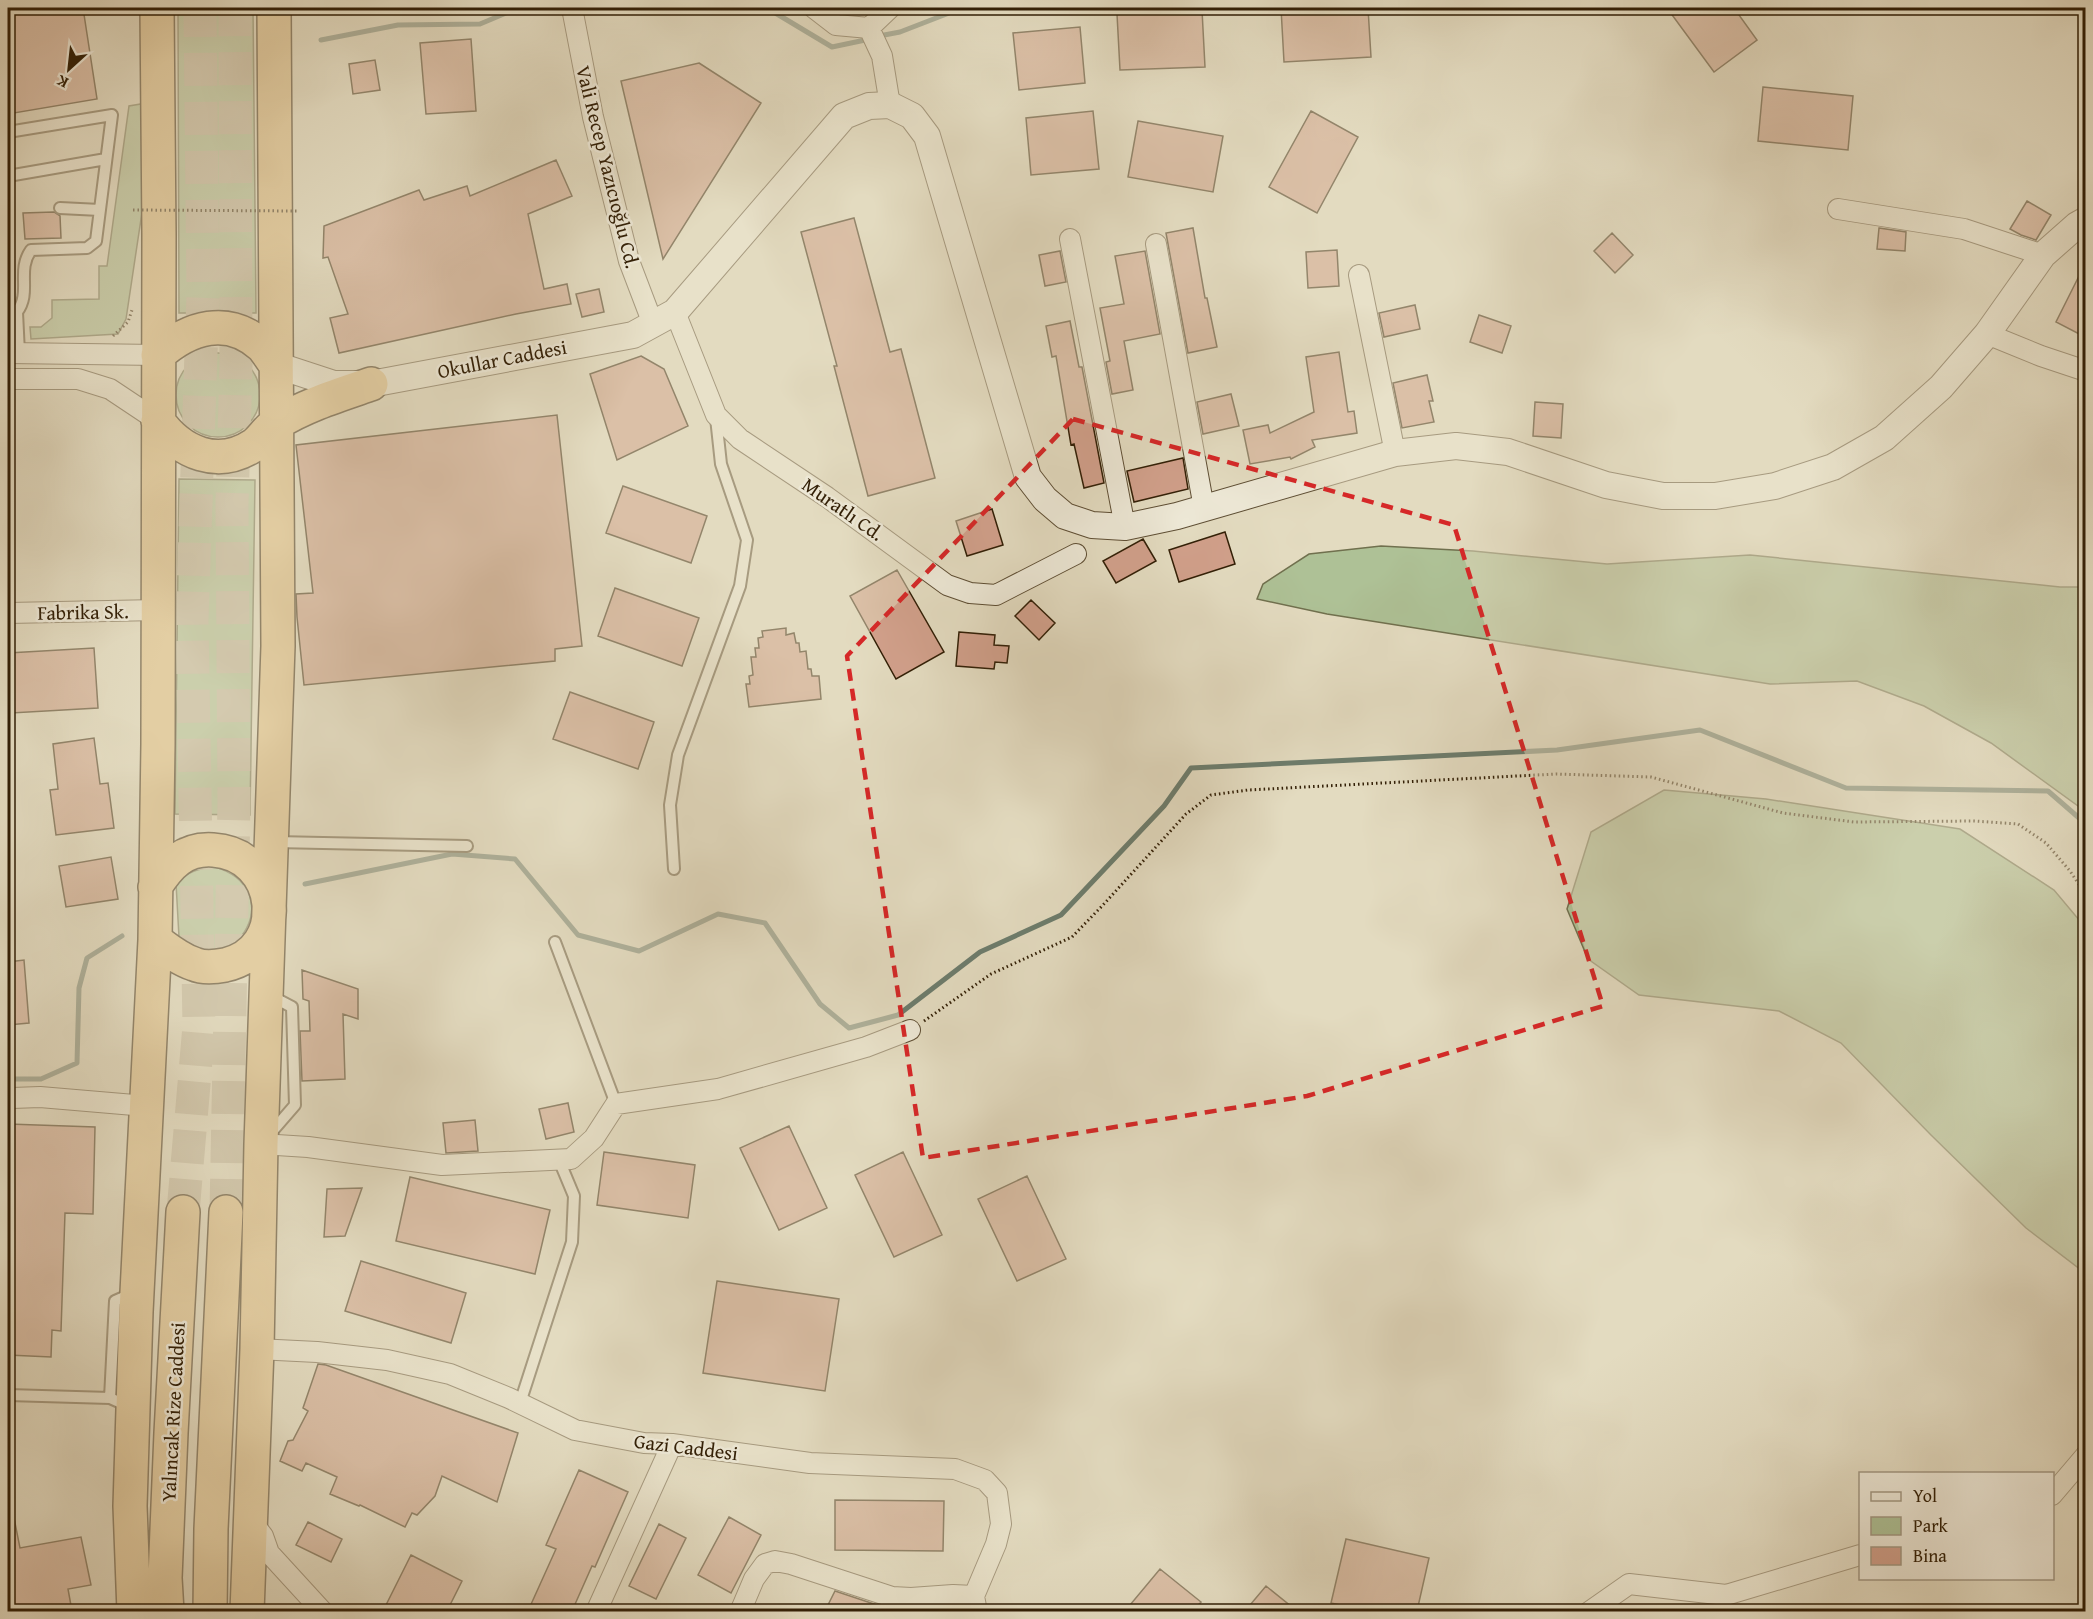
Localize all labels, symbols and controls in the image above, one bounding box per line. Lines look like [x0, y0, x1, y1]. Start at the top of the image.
north arrow [39, 39, 99, 99]
street label: Vali Recep Yazıcıoğlu Cd. [569, 63, 648, 271]
text: K [51, 69, 72, 95]
street label: Okullar Caddesi [435, 332, 569, 385]
street label: Muratlı Cd. [797, 470, 890, 547]
street label: Fabrika Sk. [37, 596, 129, 627]
street label: Yalıncak Rize Caddesi [153, 1321, 192, 1503]
street label: Gazi Caddesi [632, 1426, 740, 1467]
legend [1859, 1472, 2054, 1580]
text: Yol [1913, 1482, 1937, 1509]
text: Park [1913, 1512, 1949, 1539]
text: Bina [1913, 1542, 1947, 1569]

